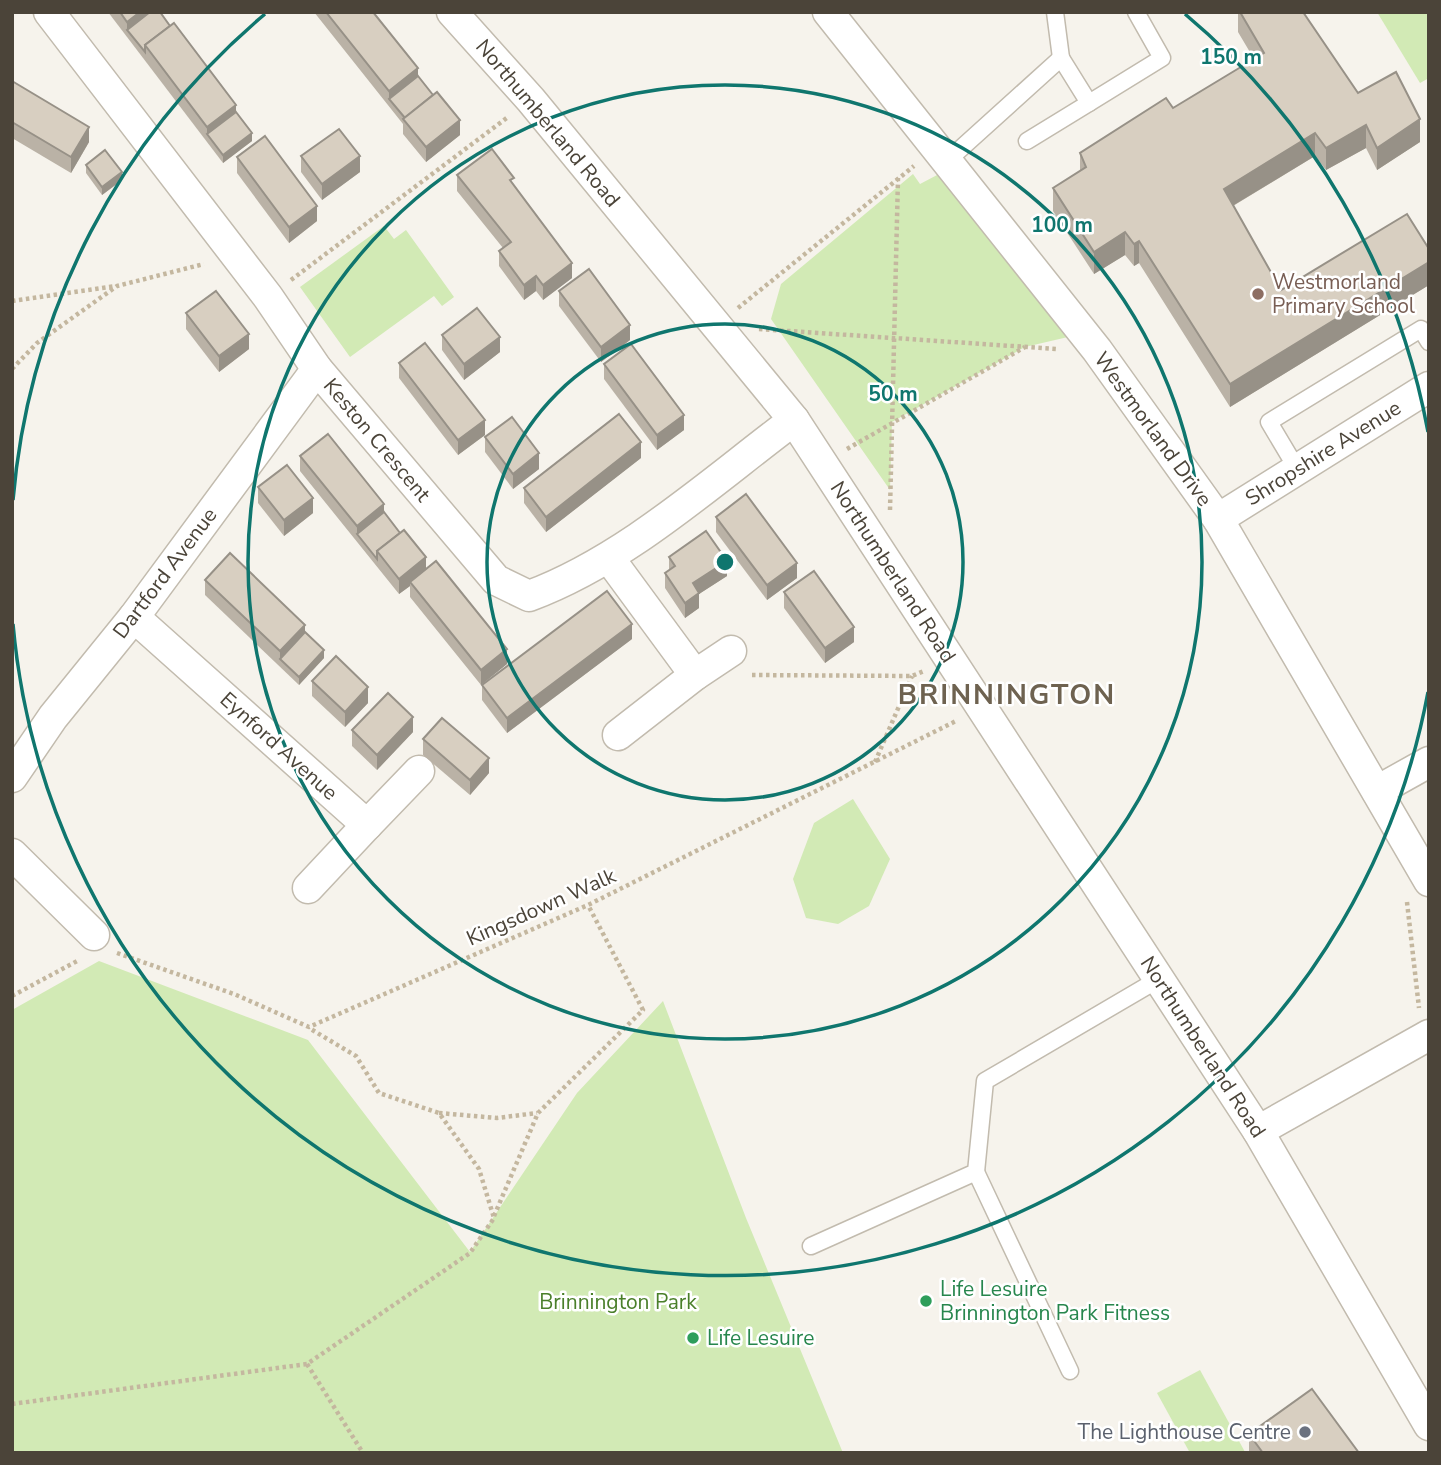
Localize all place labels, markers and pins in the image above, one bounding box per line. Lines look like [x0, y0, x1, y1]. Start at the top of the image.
place label: Westmorland Primary School [1272, 268, 1416, 320]
marker: Westmorland Primary School [1250, 286, 1266, 302]
centre of rings [713, 550, 737, 574]
place label: Life Lesuire Brinnington Park Fitness [940, 1275, 1170, 1327]
marker: Life Lesuire Brinnington Park Fitness [918, 1293, 934, 1309]
place label: Life Lesuire [707, 1324, 814, 1352]
marker: Life Lesuire [685, 1330, 701, 1346]
place label: The Lighthouse Centre [1078, 1418, 1291, 1446]
marker: The Lighthouse Centre [1297, 1424, 1313, 1440]

